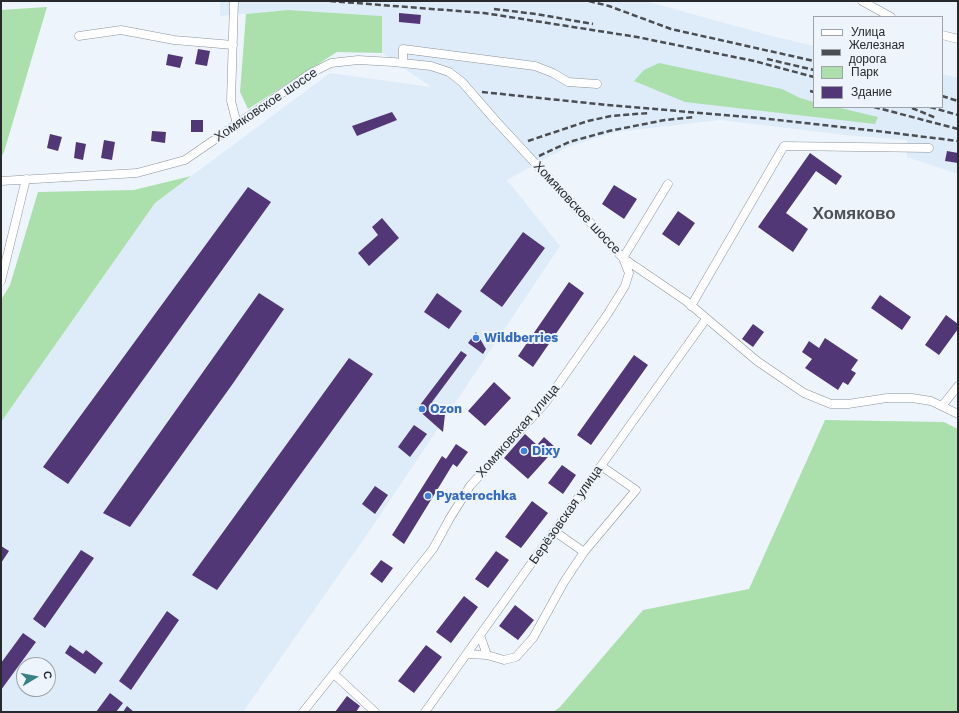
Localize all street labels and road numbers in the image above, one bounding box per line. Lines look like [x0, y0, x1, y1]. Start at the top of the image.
street label: Хомяковское шоссе [212, 65, 320, 145]
street label: Хомяковское шоссе [530, 159, 624, 257]
street label: Хомяковская улица [473, 381, 563, 481]
street label: Берёзовская улица [526, 463, 606, 567]

